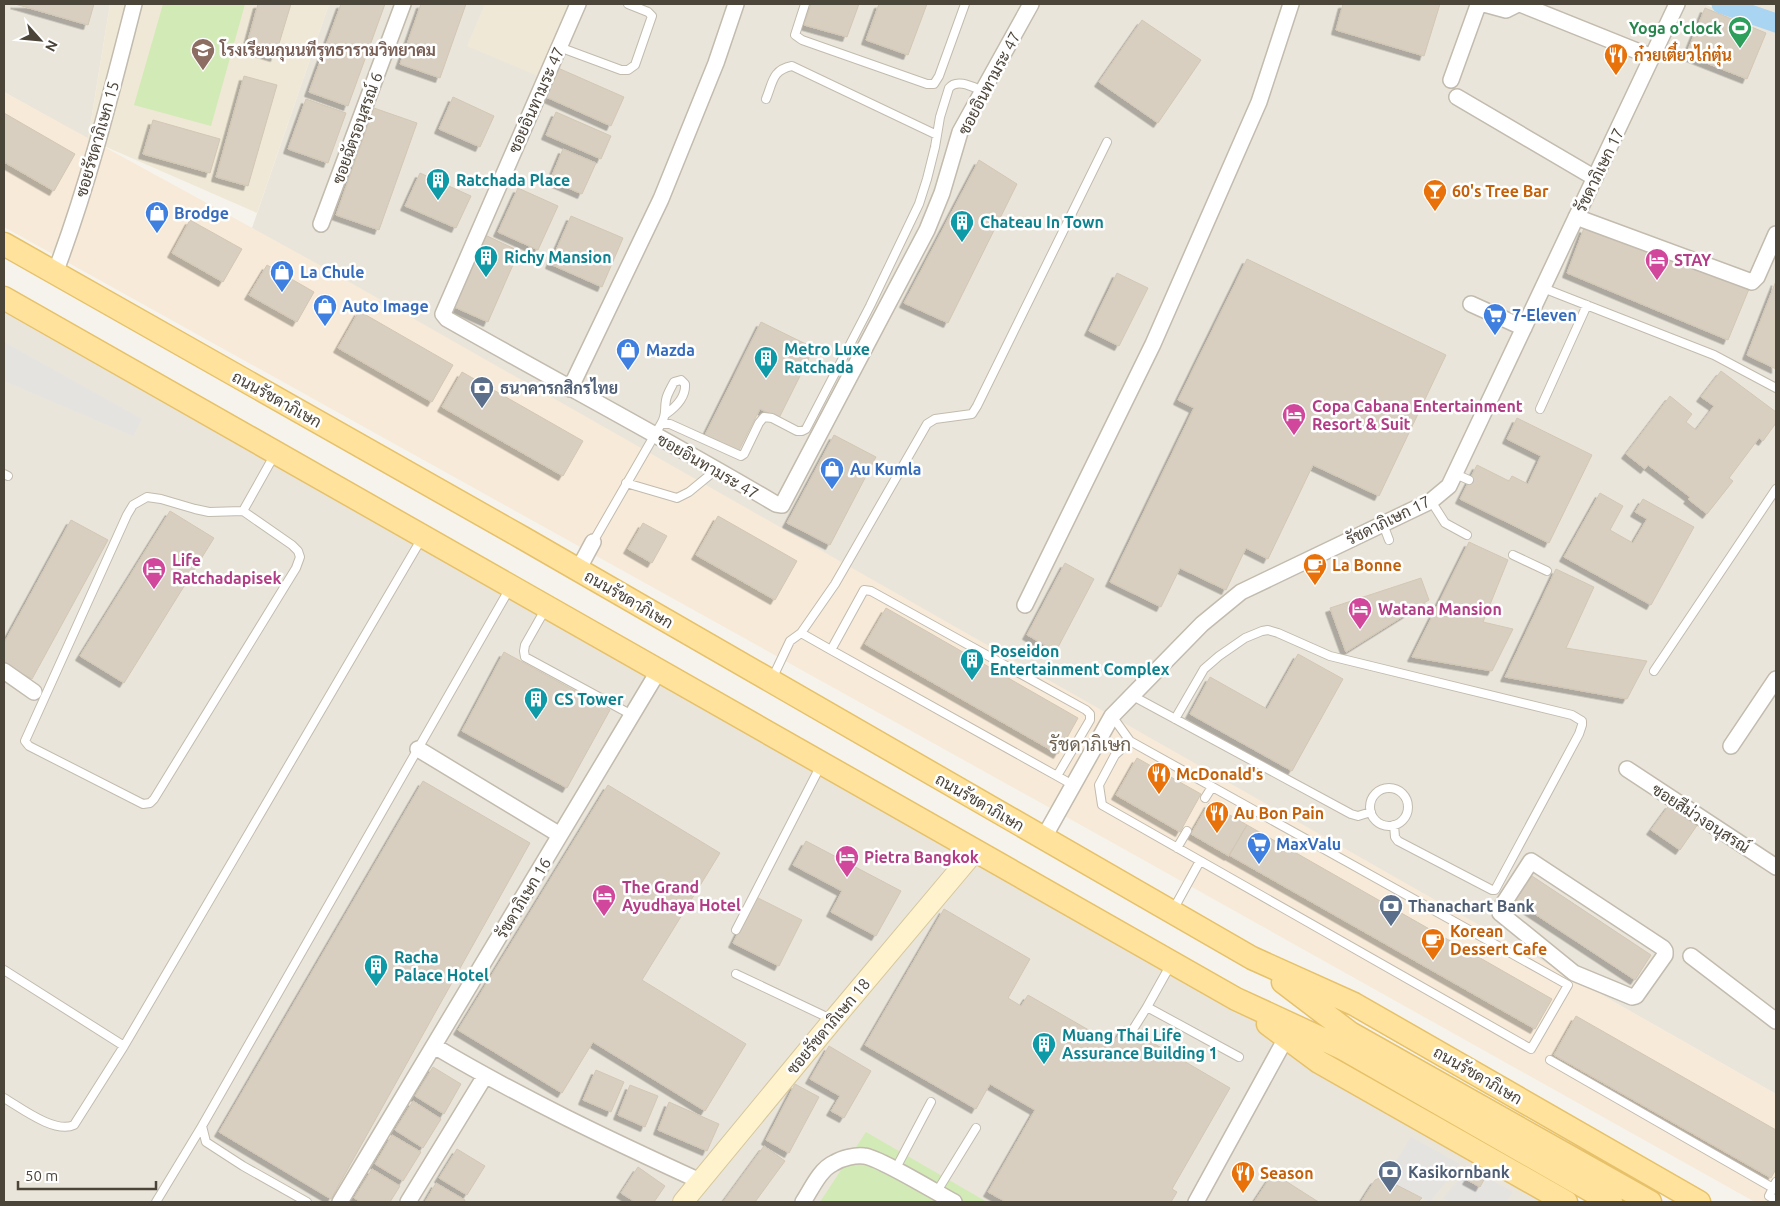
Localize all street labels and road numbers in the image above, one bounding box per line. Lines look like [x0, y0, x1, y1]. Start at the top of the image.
street label: ซอยอินทามระ 47 [954, 28, 1024, 138]
street label: ซอยอินทามระ 47 [505, 44, 567, 156]
street label: ซอยฉัตรอนุสรณ์ 6 [326, 69, 388, 187]
street label: ซอยรัชดาภิเษก 15 [71, 79, 122, 199]
street label: รัชดาภิเษก 17 [1570, 125, 1627, 215]
street label: ถนนรัชดาภิเษก [229, 366, 325, 431]
street label: ซอยอินทามระ 47 [654, 430, 762, 502]
street label: รัชดาภิเษก 17 [1343, 491, 1433, 548]
street label: ถนนรัชดาภิเษก [582, 566, 677, 632]
street label: ถนนรัชดาภิเษก [933, 769, 1028, 835]
street label: ซอยสีม่วงอนุสรณ์ [1647, 777, 1755, 859]
street label: รัชดาภิเษก 16 [491, 854, 554, 942]
street label: ซอยรัชดาภิเษก 18 [782, 974, 873, 1078]
street label: ถนนรัชดาภิเษก [1431, 1042, 1526, 1108]

